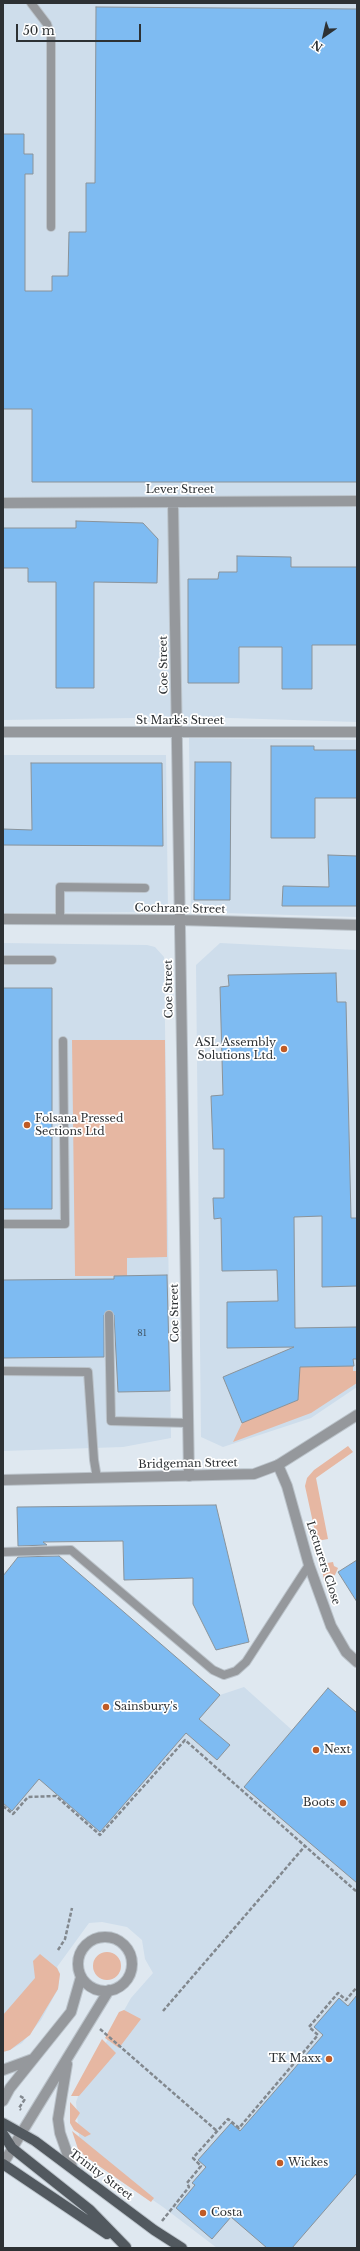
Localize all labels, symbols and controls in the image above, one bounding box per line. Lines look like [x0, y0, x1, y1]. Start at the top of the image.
scale bar [18, 16, 143, 42]
north arrow [304, 16, 344, 56]
text: 50 m [23, 23, 55, 38]
text: N [309, 37, 325, 55]
street label: Lever Street [146, 483, 214, 497]
street label: Coe Street [157, 636, 171, 694]
street label: St Mark's Street [136, 714, 224, 728]
street label: Cochrane Street [134, 902, 226, 916]
street label: Coe Street [162, 960, 176, 1018]
place label: ASL Assembly Solutions Ltd. [195, 1036, 276, 1062]
marker: ASL Assembly Solutions Ltd. [279, 1044, 289, 1054]
place label: Folsana Pressed Sections Ltd [35, 1112, 123, 1138]
marker: Folsana Pressed Sections Ltd [22, 1120, 32, 1130]
street label: Coe Street [168, 1284, 182, 1342]
house number: 81 [137, 1328, 147, 1338]
street label: Bridgeman Street [138, 1457, 238, 1471]
street label: Lecturers Close [303, 1519, 343, 1607]
place label: Sainsbury's [114, 1700, 178, 1714]
marker: Sainsbury's [101, 1702, 111, 1712]
place label: Next [324, 1743, 351, 1757]
marker: Next [311, 1745, 321, 1755]
place label: Boots [303, 1796, 335, 1810]
marker: Boots [338, 1798, 348, 1808]
place label: TK Maxx [269, 2052, 321, 2066]
marker: TK Maxx [324, 2054, 334, 2064]
street label: Trinity Street [67, 2147, 135, 2203]
place label: Wickes [288, 2156, 328, 2170]
marker: Wickes [275, 2158, 285, 2168]
place label: Costa [211, 2206, 242, 2220]
marker: Costa [198, 2208, 208, 2218]

